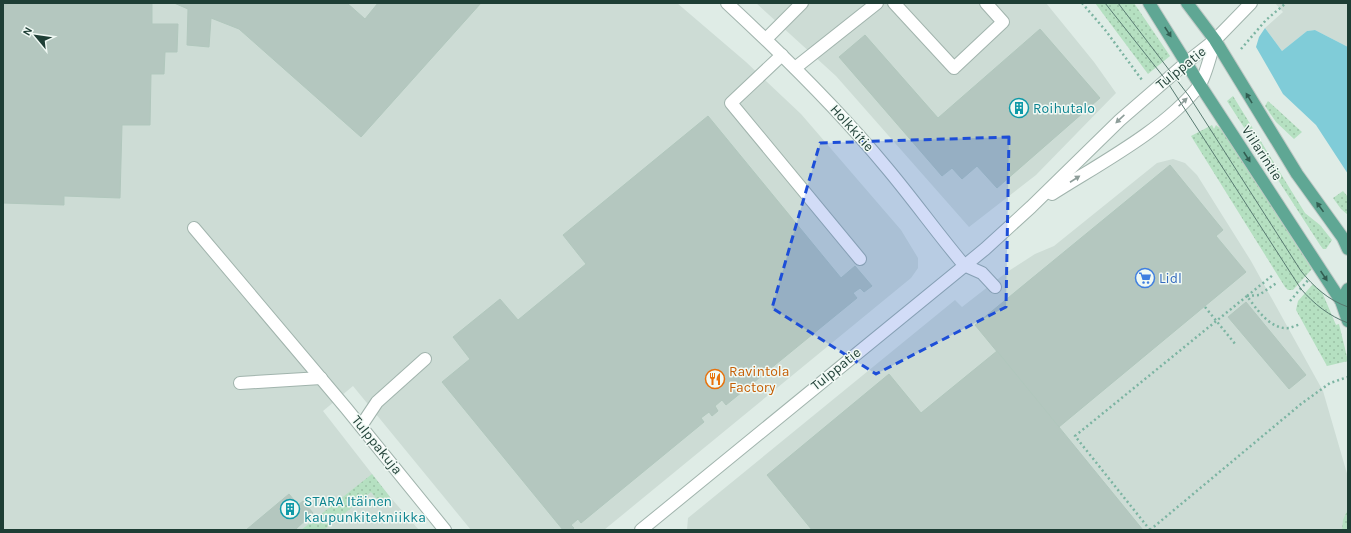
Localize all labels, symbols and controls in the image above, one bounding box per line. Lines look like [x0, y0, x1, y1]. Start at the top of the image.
north arrow [16, 16, 56, 56]
text: N [20, 25, 35, 38]
one-way arrow [1164, 27, 1172, 37]
street label: Tulppatie [1153, 43, 1209, 93]
one-way arrow [1245, 93, 1253, 103]
building icon: Roihutalo [1008, 97, 1030, 119]
one-way arrow [1178, 97, 1188, 107]
place label: Roihutalo [1033, 100, 1095, 117]
street label: Holkkitie [826, 101, 878, 155]
one-way arrow [1115, 115, 1125, 124]
street label: Viilarintie [1238, 122, 1286, 184]
one-way arrow [1243, 152, 1251, 162]
one-way arrow [1070, 175, 1081, 183]
one-way arrow [1316, 201, 1325, 212]
supermarket icon: Lidl [1134, 267, 1156, 289]
place label: Lidl [1159, 270, 1182, 287]
one-way arrow [1320, 270, 1328, 281]
street label: Tulppatie [808, 344, 864, 394]
place label: Ravintola Factory [729, 363, 789, 396]
restaurant icon: Ravintola Factory [704, 368, 726, 390]
street label: Tulppakuja [348, 412, 406, 478]
place label: STARA Itäinen kaupunkitekniikka [304, 493, 426, 526]
building icon: STARA Itäinen kaupunkitekniikka [279, 498, 301, 520]

